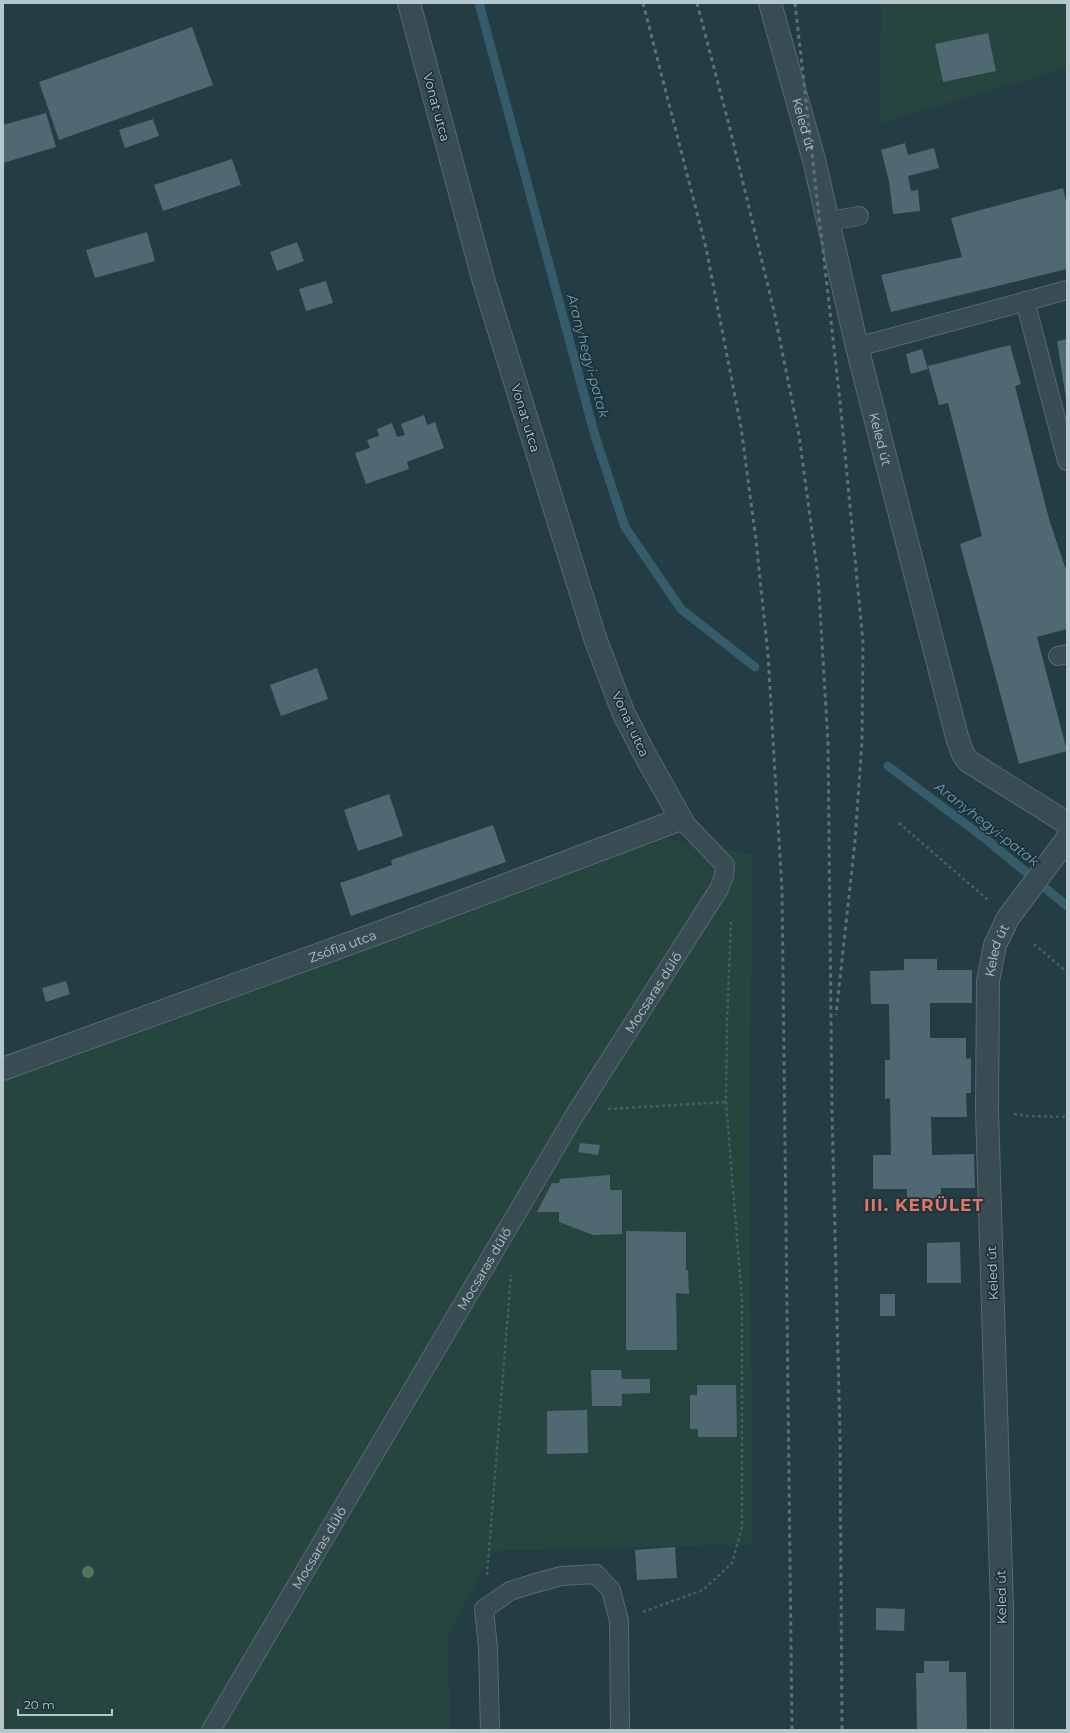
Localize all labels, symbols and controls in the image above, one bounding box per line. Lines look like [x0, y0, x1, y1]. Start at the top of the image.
street label: Vonat utca [420, 71, 454, 143]
street label: Keled út [789, 96, 819, 153]
water label: Aranyhegyi-patak [563, 291, 613, 421]
street label: Vonat utca [508, 382, 544, 454]
street label: Keled út [866, 411, 895, 467]
street label: Vonat utca [609, 689, 653, 759]
water label: Aranyhegyi-patak [930, 777, 1043, 871]
street label: Keled út [981, 921, 1012, 978]
street label: Zsófia utca [306, 926, 378, 966]
street label: Mocsaras dűlő [621, 949, 685, 1036]
district label: III. KERÜLET [864, 1195, 984, 1215]
street label: Mocsaras dűlő [453, 1224, 515, 1313]
street label: Keled út [983, 1246, 1001, 1300]
street label: Mocsaras dűlő [288, 1503, 350, 1592]
street label: Keled út [993, 1570, 1009, 1624]
scale bar [18, 1691, 112, 1717]
text: 20 m [24, 1697, 55, 1712]

